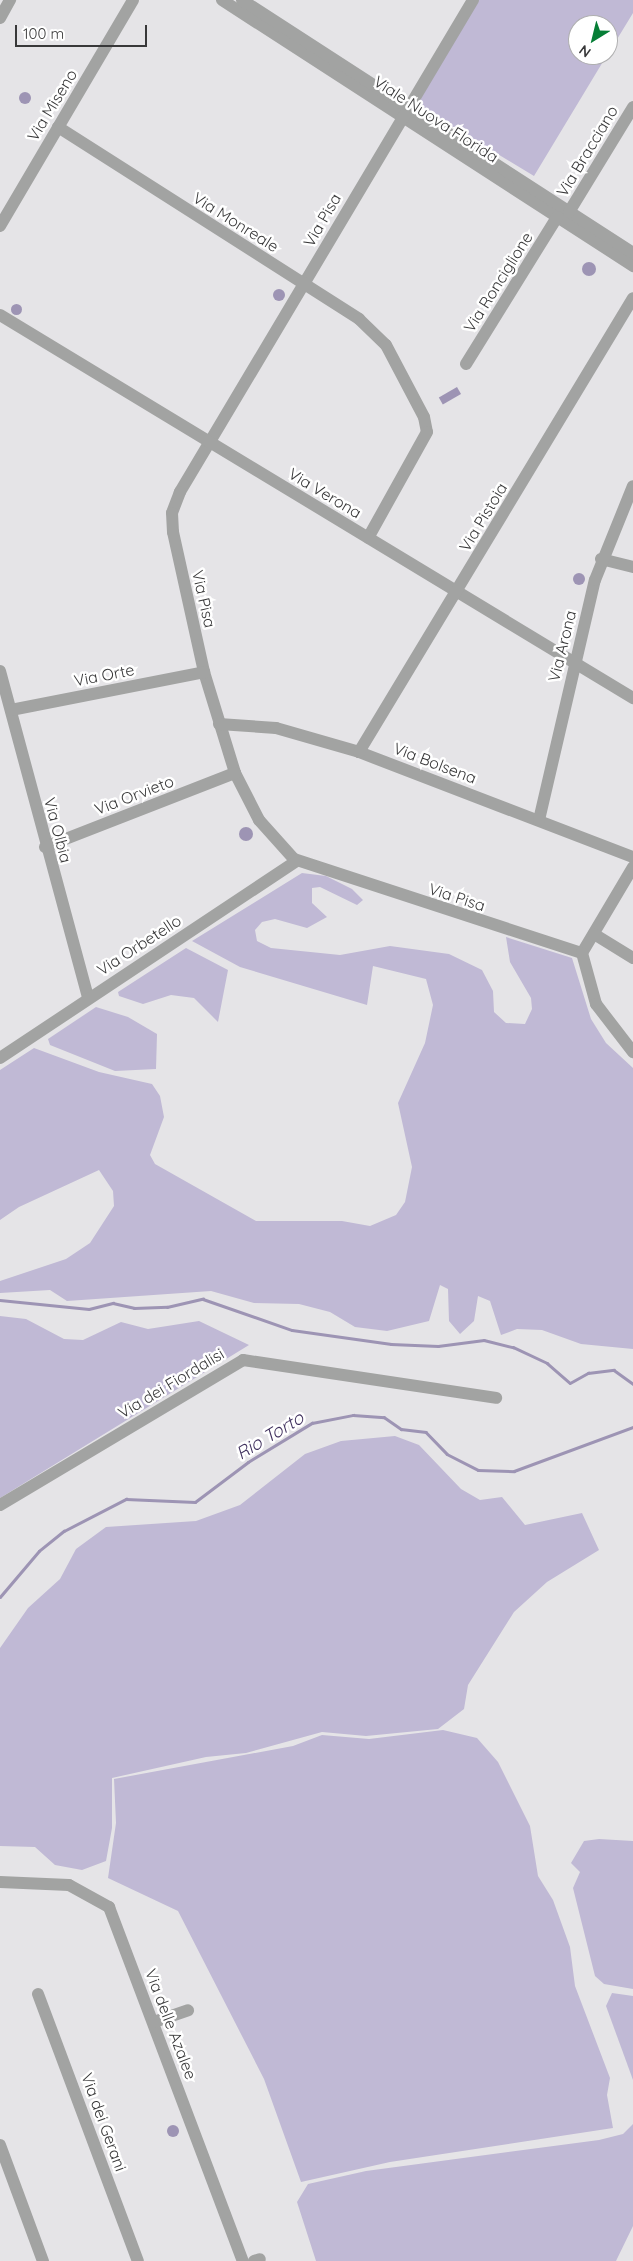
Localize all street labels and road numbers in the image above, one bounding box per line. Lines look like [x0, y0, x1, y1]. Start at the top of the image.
street label: Via Miseno [23, 66, 81, 144]
street label: Viale Nuova Florida [370, 72, 502, 166]
street label: Via Bracciano [552, 102, 622, 200]
street label: Via Monreale [190, 188, 282, 256]
street label: Via Pisa [299, 190, 345, 250]
street label: Via Ronciglione [460, 228, 536, 336]
street label: Via Verona [285, 464, 365, 522]
street label: Via Pistoia [455, 479, 511, 555]
street label: Via Pisa [188, 568, 220, 630]
street label: Via Arona [544, 608, 580, 684]
street label: Via Orte [72, 660, 136, 690]
street label: Via Bolsena [391, 738, 479, 788]
street label: Via Orvieto [92, 771, 176, 819]
street label: Via Olbia [40, 795, 76, 865]
street label: Via Pisa [426, 879, 488, 915]
street label: Via Orbetello [93, 911, 185, 979]
street label: Via dei Fiordalisi [115, 1344, 227, 1422]
street label: Via delle Azalee [141, 1966, 201, 2082]
street label: Via dei Gerani [77, 2070, 131, 2174]

